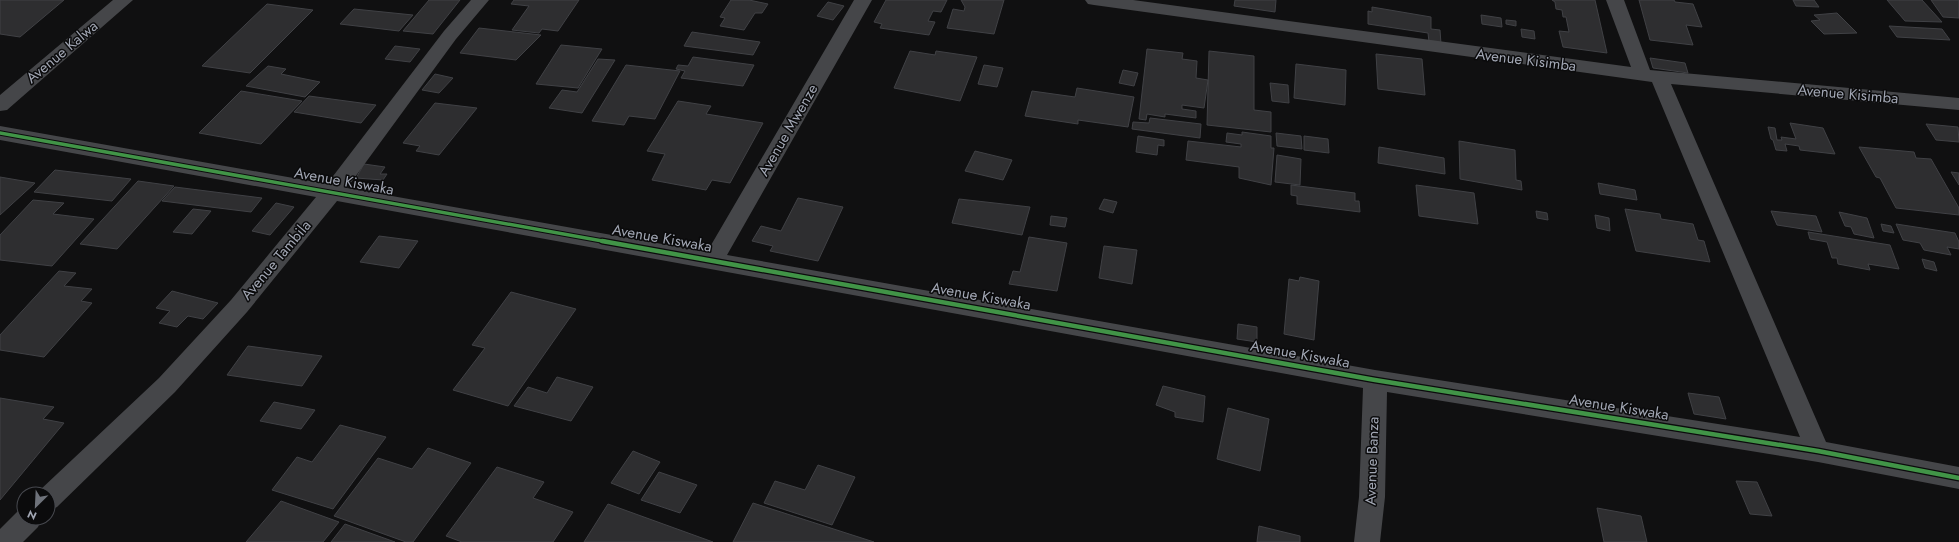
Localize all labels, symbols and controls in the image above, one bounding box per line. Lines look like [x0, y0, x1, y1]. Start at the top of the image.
street label: Avenue Kalwa [21, 15, 103, 89]
street label: Avenue Kisimba [1475, 43, 1577, 77]
street label: Avenue Kisimba [1797, 79, 1899, 109]
street label: Avenue Mwenze [753, 80, 823, 180]
street label: Avenue Kiswaka [292, 161, 396, 201]
street label: Avenue Tambila [236, 215, 316, 305]
street label: Avenue Kiswaka [610, 218, 714, 258]
street label: Avenue Kiswaka [929, 276, 1033, 316]
street label: Avenue Kiswaka [1248, 334, 1352, 374]
street label: Avenue Kiswaka [1567, 388, 1671, 426]
street label: Avenue Banza [1359, 416, 1385, 506]
north arrow [16, 486, 56, 526]
text: N [25, 506, 39, 524]

